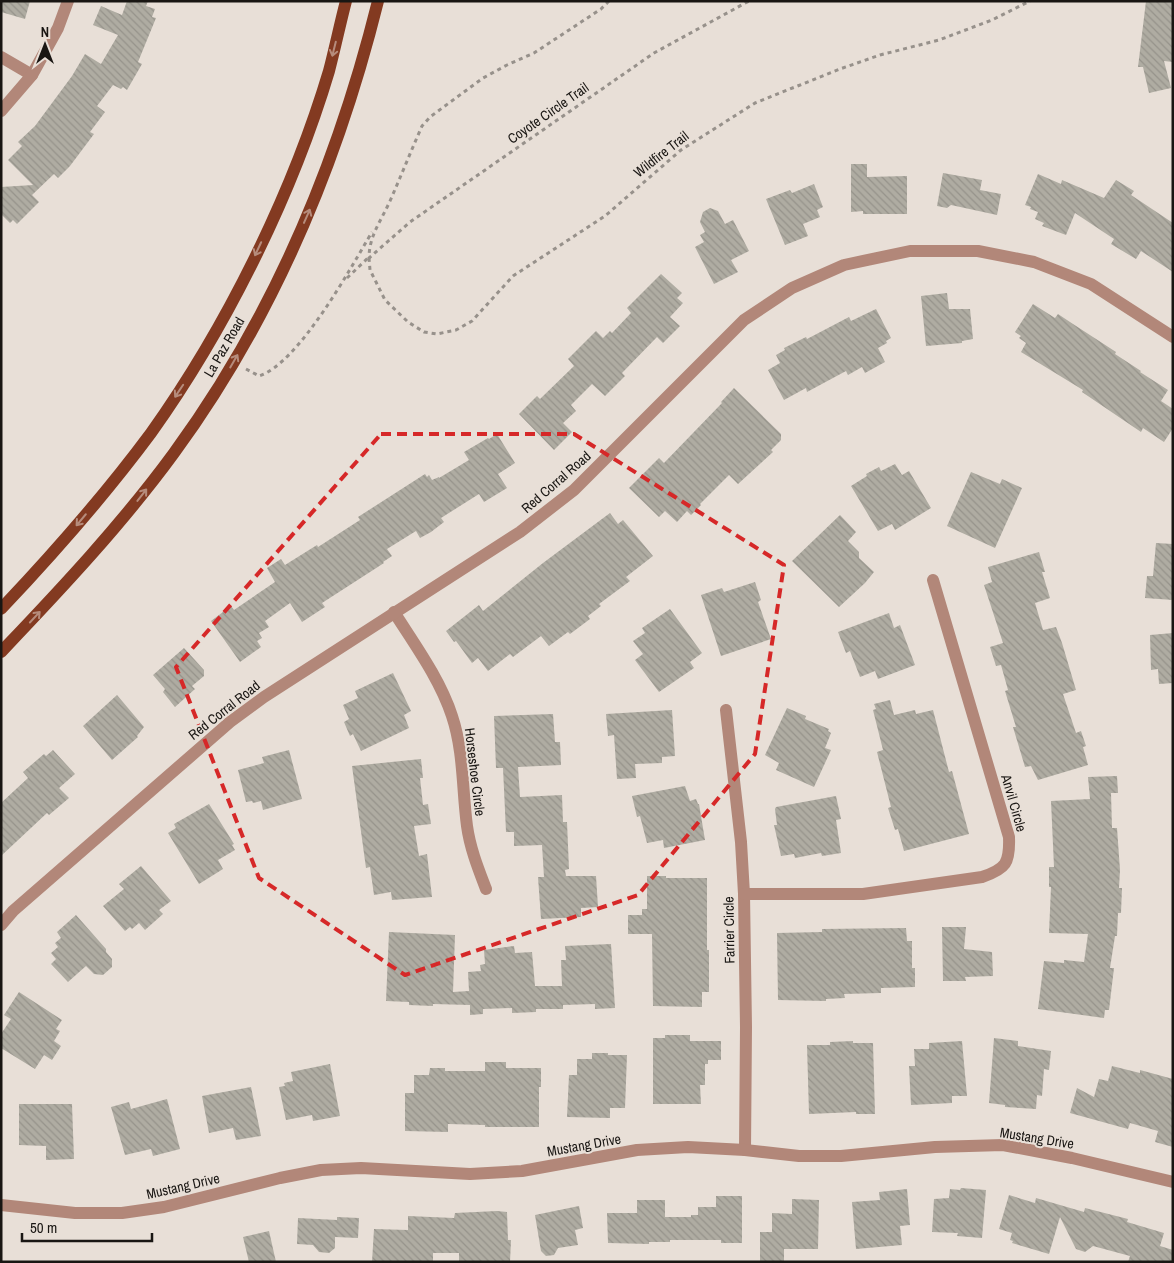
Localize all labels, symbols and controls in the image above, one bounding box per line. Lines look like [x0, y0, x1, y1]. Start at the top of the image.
north arrow [20, 20, 70, 70]
text: N [41, 23, 49, 41]
one-way arrow [329, 40, 338, 56]
street label: Coyote Circle Trail [504, 78, 592, 148]
street label: Wildfire Trail [630, 127, 692, 181]
one-way arrow [303, 209, 313, 224]
one-way arrow [253, 241, 262, 256]
street label: La Paz Road [200, 314, 248, 380]
one-way arrow [229, 355, 239, 369]
one-way arrow [173, 383, 183, 397]
street label: Red Corral Road [518, 447, 594, 517]
one-way arrow [136, 489, 147, 502]
one-way arrow [75, 514, 87, 527]
one-way arrow [29, 610, 41, 623]
street label: Red Corral Road [185, 676, 263, 744]
street label: Horseshoe Circle [461, 727, 489, 817]
street label: Anvil Circle [997, 771, 1031, 834]
street label: Farrier Circle [719, 896, 739, 964]
street label: Mustang Drive [999, 1123, 1075, 1153]
street label: Mustang Drive [546, 1130, 622, 1160]
street label: Mustang Drive [145, 1169, 221, 1203]
scale bar [22, 1210, 152, 1242]
text: 50 m [30, 1217, 57, 1238]

